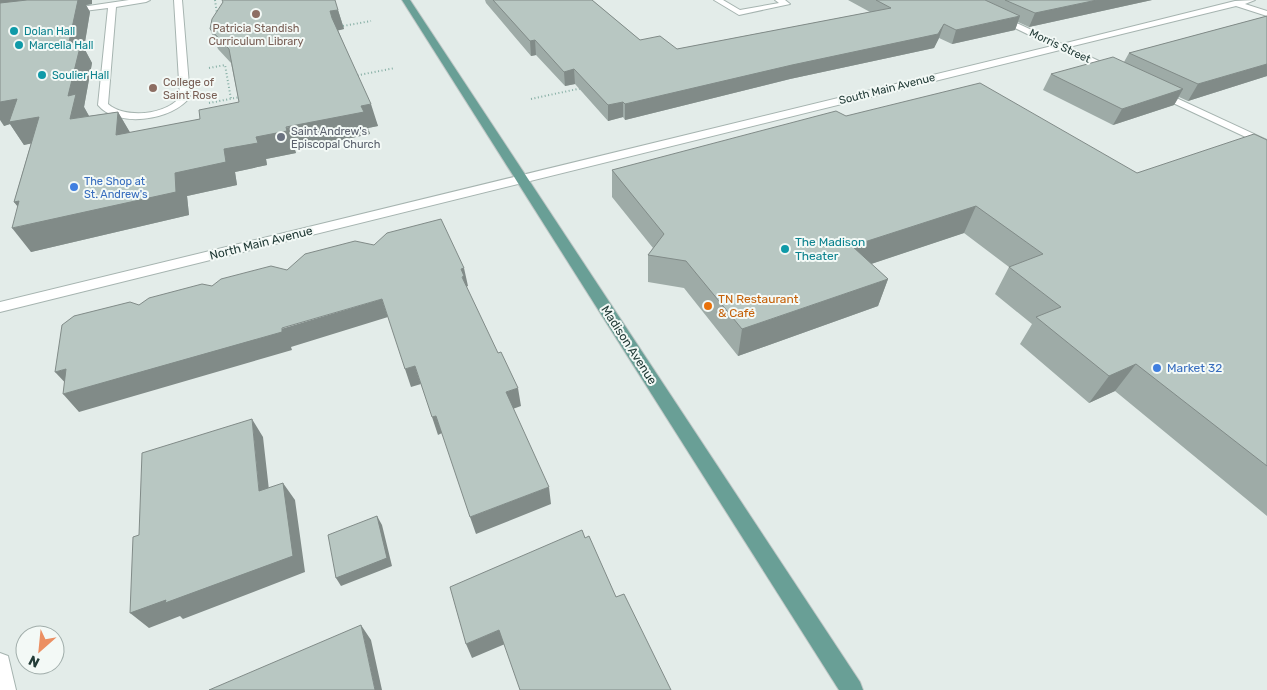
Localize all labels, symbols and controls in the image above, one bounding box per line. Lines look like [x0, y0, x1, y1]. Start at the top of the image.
marker: Patricia Standish Curriculum Library [250, 8, 262, 20]
place label: Patricia Standish Curriculum Library [208, 22, 304, 48]
marker: Dolan Hall [8, 25, 20, 37]
place label: Dolan Hall [24, 25, 75, 38]
street label: Morris Street [1027, 26, 1093, 66]
marker: Marcella Hall [13, 39, 25, 51]
place label: Marcella Hall [29, 39, 94, 52]
marker: Soulier Hall [36, 69, 48, 81]
place label: Soulier Hall [52, 69, 109, 82]
street label: South Main Avenue [838, 71, 936, 107]
place label: College of Saint Rose [163, 76, 217, 102]
marker: College of Saint Rose [147, 82, 159, 94]
place label: Saint Andrew's Episcopal Church [291, 125, 380, 151]
marker: Saint Andrew's Episcopal Church [275, 131, 287, 143]
place label: The Shop at St. Andrew's [84, 175, 148, 201]
marker: The Shop at St. Andrew's [68, 181, 80, 193]
street label: North Main Avenue [208, 223, 314, 263]
place label: The Madison Theater [795, 235, 865, 263]
marker: The Madison Theater [779, 243, 791, 255]
place label: TN Restaurant & Café [718, 292, 799, 320]
marker: TN Restaurant & Café [702, 300, 714, 312]
street label: Madison Avenue [598, 303, 660, 387]
place label: Market 32 [1167, 361, 1222, 375]
marker: Market 32 [1151, 362, 1163, 374]
north arrow [15, 625, 65, 675]
text: N [26, 651, 43, 671]

